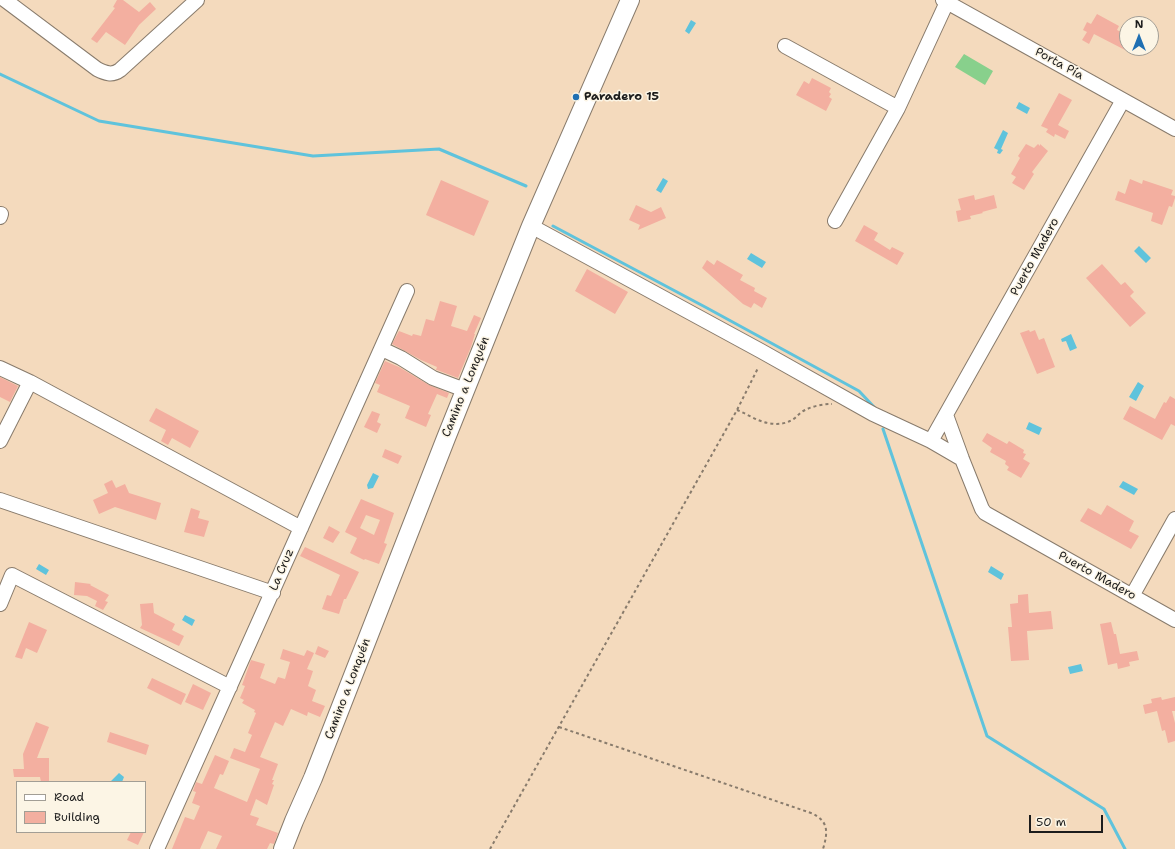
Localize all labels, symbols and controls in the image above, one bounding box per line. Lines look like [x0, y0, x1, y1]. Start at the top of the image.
north arrow [1119, 16, 1159, 56]
text: N [1135, 17, 1143, 32]
street label: Porta Pía [1032, 45, 1086, 83]
place label: Paradero 15 [584, 90, 659, 104]
marker: Paradero 15 [571, 92, 581, 102]
street label: Puerto Madero [1008, 216, 1062, 298]
street label: Camino a Lonquén [439, 335, 493, 439]
street label: La Cruz [267, 547, 297, 593]
street label: Puerto Madero [1056, 549, 1138, 603]
street label: Camino a Lonquén [322, 636, 374, 742]
legend [16, 781, 146, 833]
text: Road [54, 789, 84, 805]
scale bar [1031, 807, 1105, 833]
text: Building [54, 809, 100, 825]
text: 50 m [1036, 814, 1066, 830]

